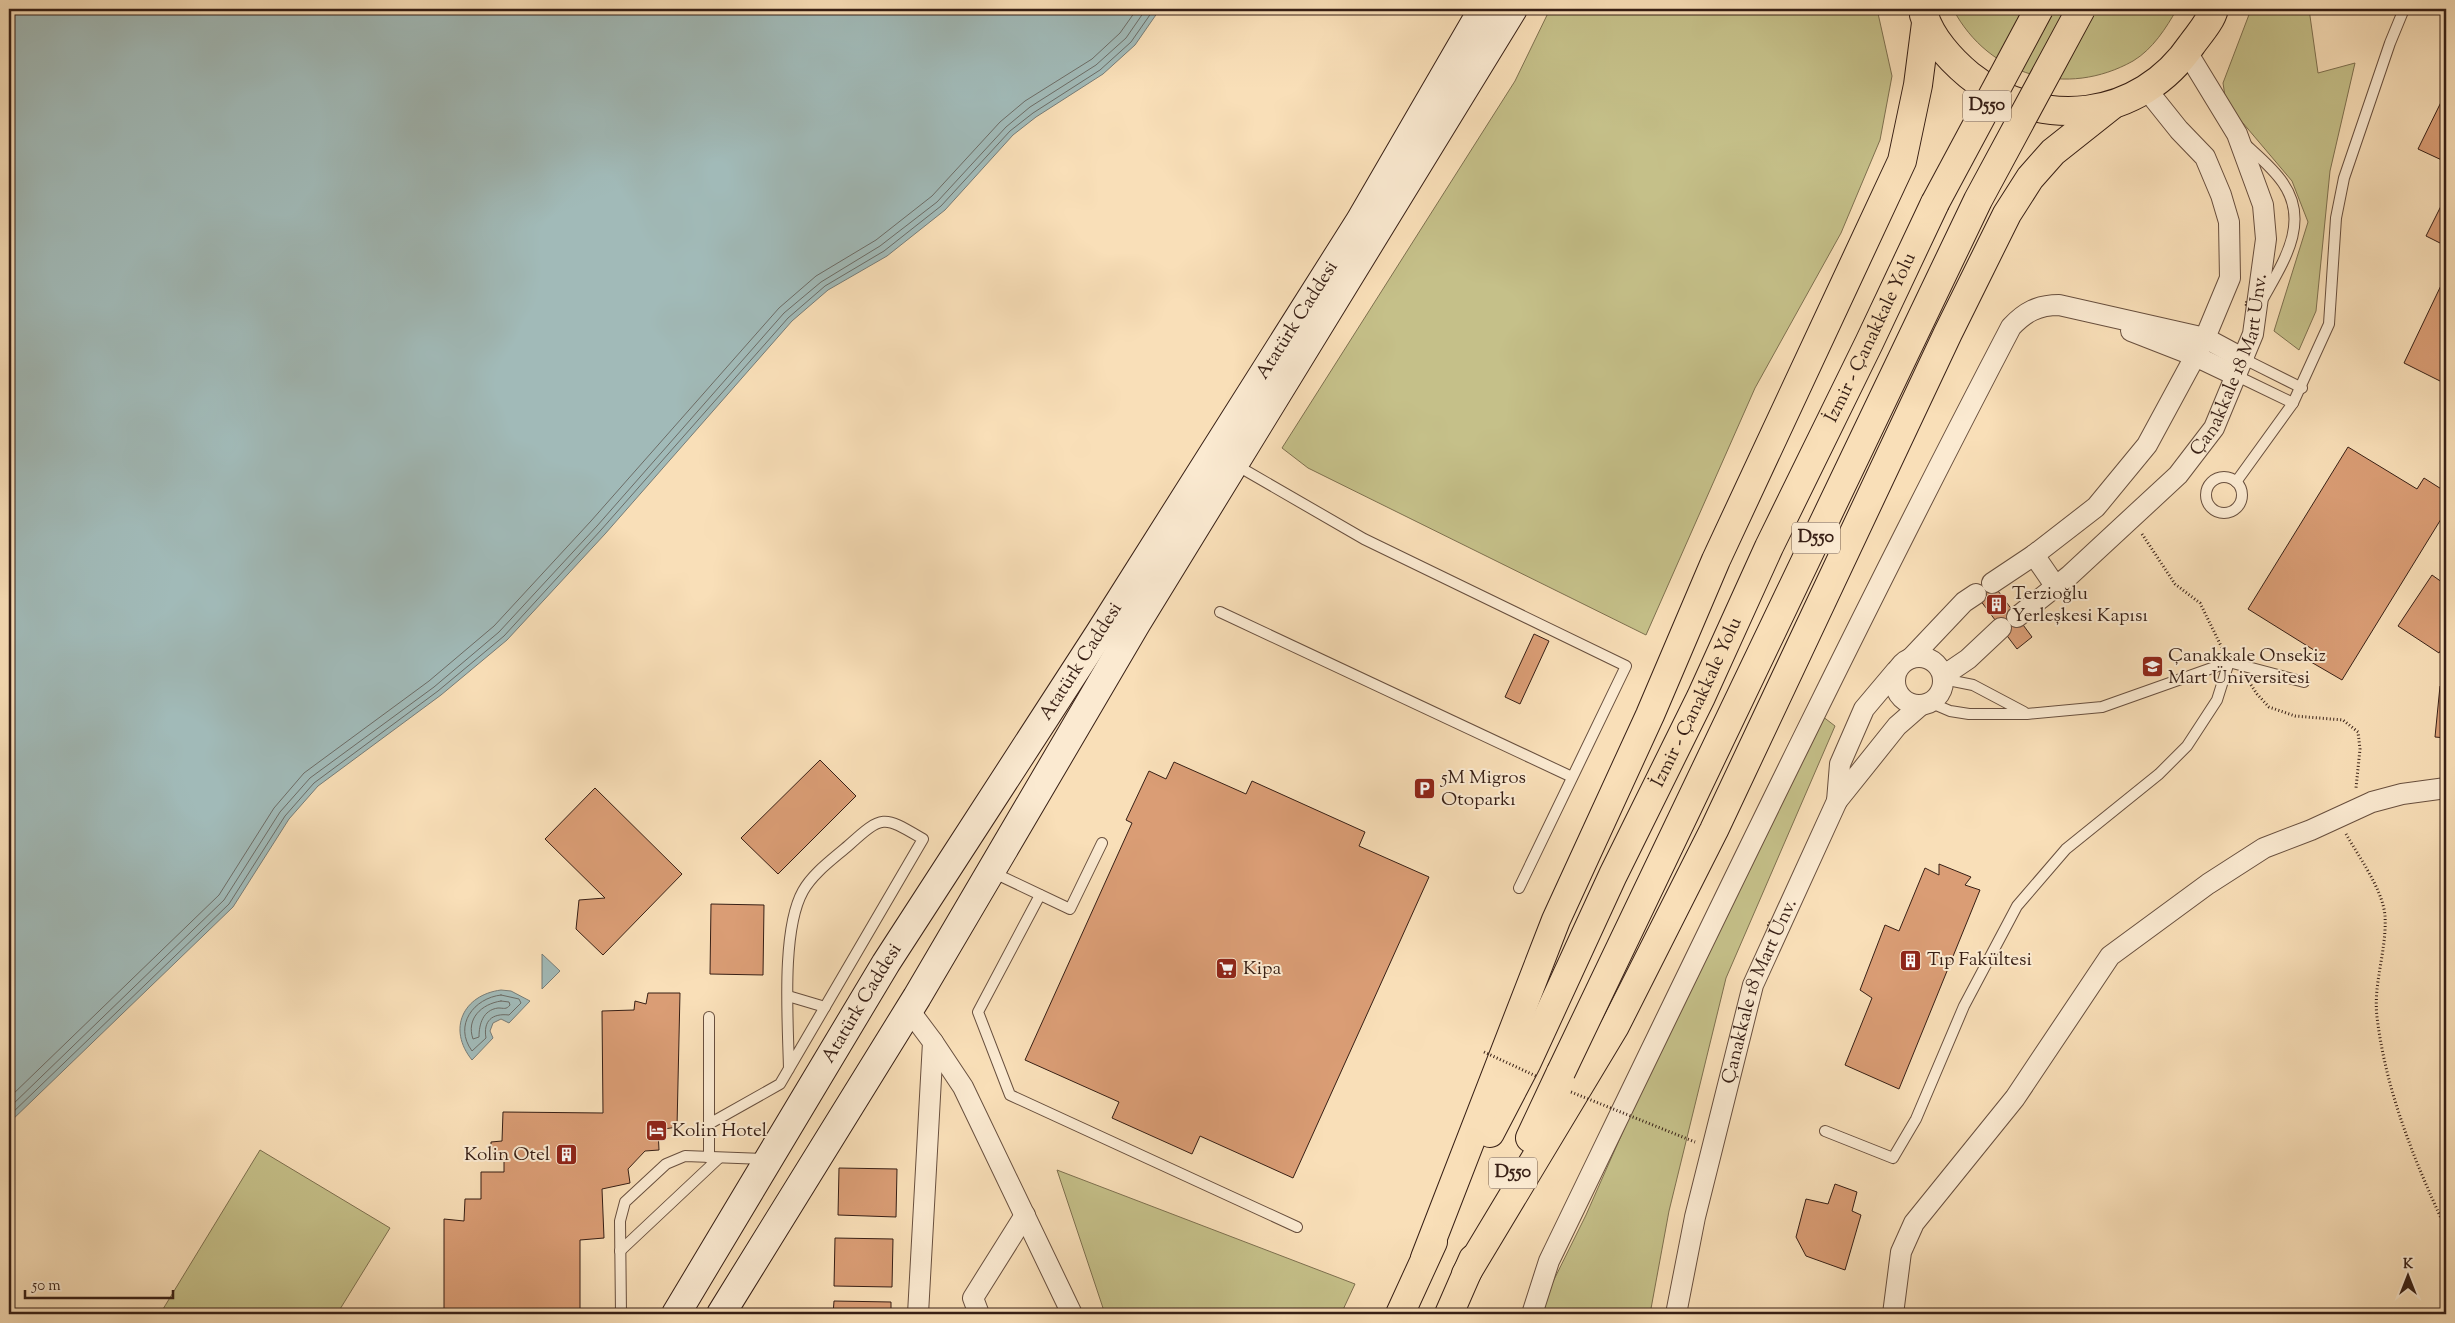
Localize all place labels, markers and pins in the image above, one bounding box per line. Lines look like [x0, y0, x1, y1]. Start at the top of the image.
place label: Terzioğlu Yerleşkesi Kapısı [2012, 581, 2148, 630]
building icon: Terzioğlu Yerleşkesi Kapısı [1984, 593, 2008, 617]
place label: Çanakkale Onsekiz Mart Üniversitesi [2168, 643, 2326, 692]
school or university icon: Çanakkale Onsekiz Mart Üniversitesi [2140, 655, 2164, 679]
place label: 5M Migros Otoparkı [1440, 765, 1526, 814]
parking icon: 5M Migros Otoparkı [1413, 777, 1437, 801]
place label: Tıp Fakültesi [1927, 947, 2032, 974]
building icon: Tıp Fakültesi [1899, 948, 1923, 972]
place label: Kipa [1243, 956, 1282, 983]
supermarket icon: Kipa [1215, 957, 1239, 981]
place label: Kolin Hotel [672, 1118, 767, 1145]
hotel icon: Kolin Hotel [644, 1119, 668, 1143]
place label: Kolin Otel [464, 1142, 550, 1169]
building icon: Kolin Otel [554, 1143, 578, 1167]

